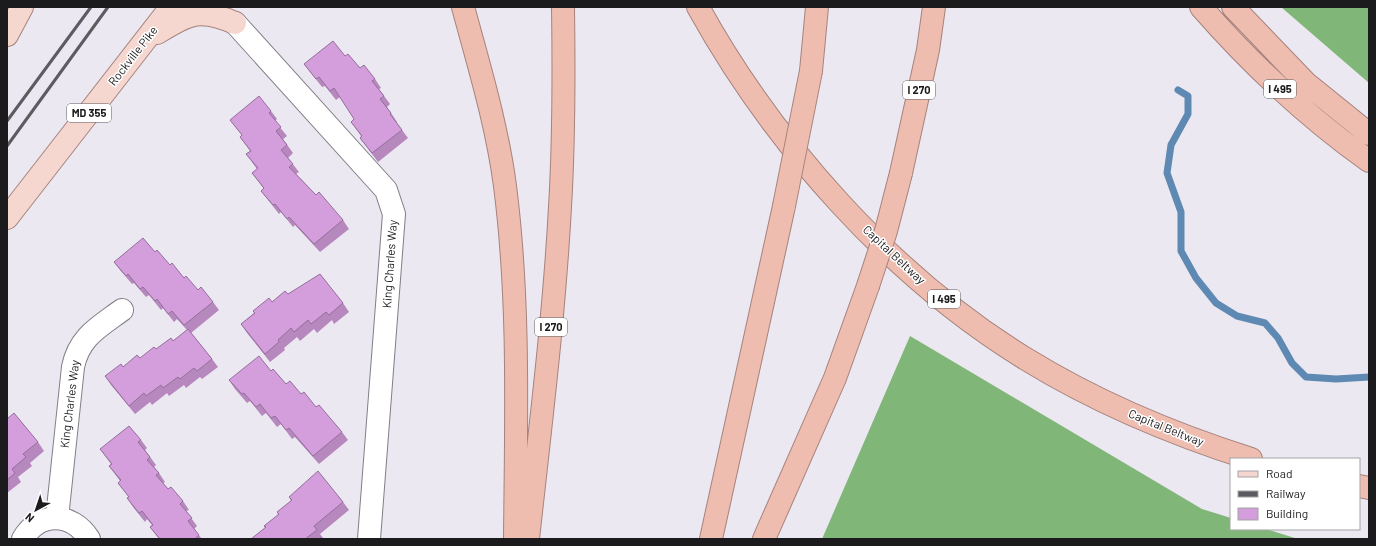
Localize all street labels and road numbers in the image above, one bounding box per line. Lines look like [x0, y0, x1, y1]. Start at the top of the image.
street label: Rockville Pike [105, 23, 160, 88]
road number: I 495 [1264, 80, 1296, 98]
road number: I 270 [903, 81, 935, 99]
road number: MD 355 [67, 104, 111, 122]
street label: King Charles Way [379, 219, 399, 309]
street label: Capital Beltway [861, 222, 929, 287]
road number: I 495 [928, 290, 960, 308]
road number: I 270 [535, 318, 567, 336]
street label: King Charles Way [57, 359, 81, 449]
street label: Capital Beltway [1127, 406, 1206, 449]

